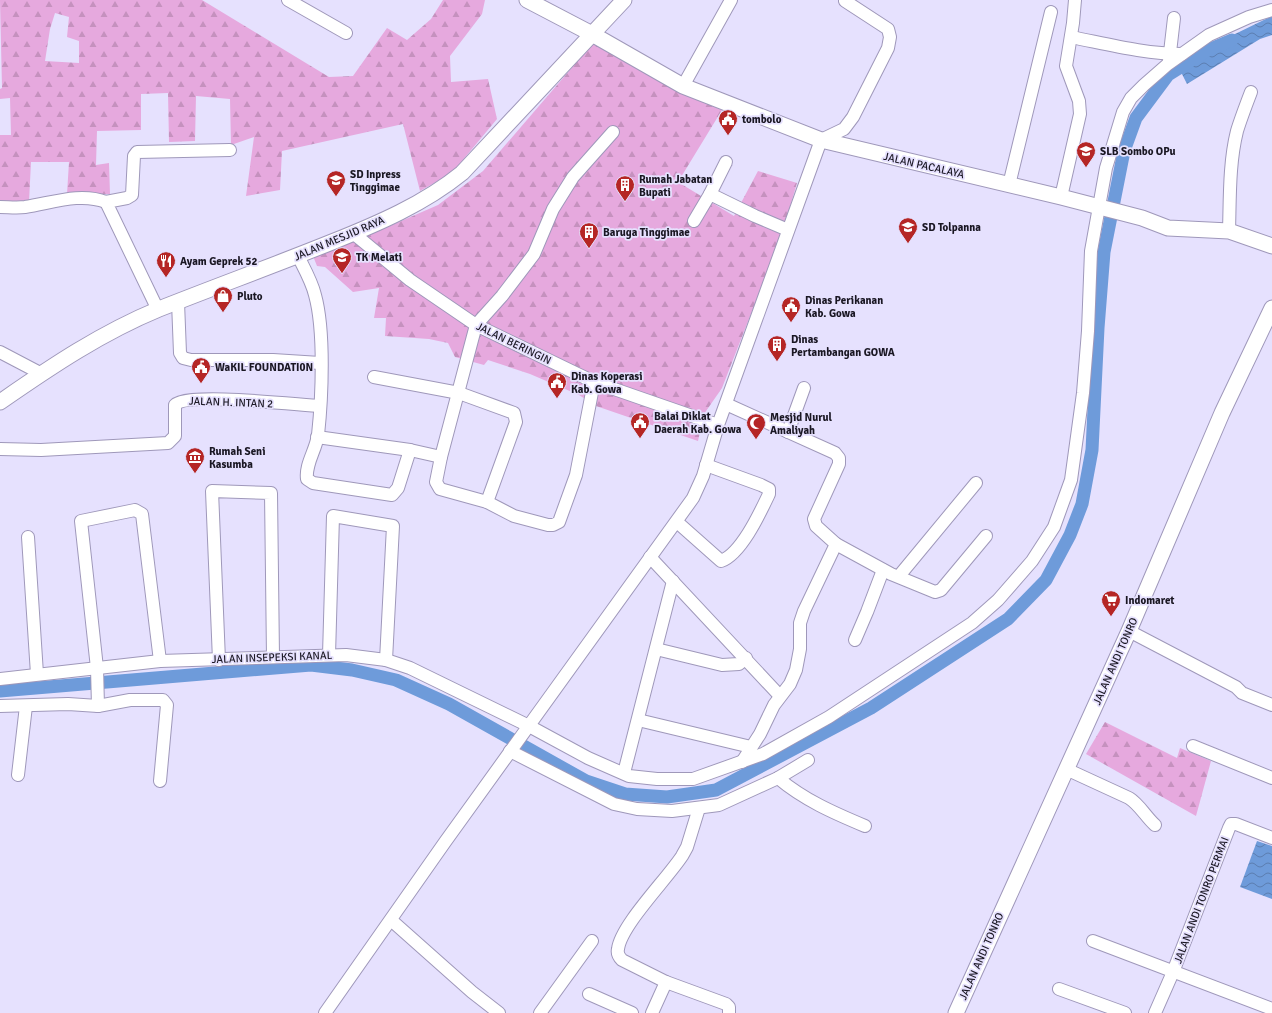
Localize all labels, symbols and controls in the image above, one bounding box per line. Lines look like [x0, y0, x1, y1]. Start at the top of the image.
public building icon: tombolo [717, 108, 739, 136]
place label: tombolo [741, 113, 782, 126]
school or university icon: SLB Sombo OPu [1075, 140, 1097, 168]
place label: SLB Sombo OPu [1100, 145, 1176, 158]
street label: JALAN PACALAYA [882, 150, 966, 181]
place label: SD Inpress Tinggimae [350, 168, 401, 194]
school or university icon: SD Inpress Tinggimae [325, 169, 347, 197]
place label: Rumah Jabatan Bupati [639, 173, 712, 199]
building icon: Rumah Jabatan Bupati [614, 174, 636, 202]
street label: JALAN MESJID RAYA [292, 213, 387, 263]
school or university icon: SD Tolpanna [897, 216, 919, 244]
building icon: Baruga Tinggimae [578, 221, 600, 249]
place label: SD Tolpanna [922, 221, 981, 234]
place label: Baruga Tinggimae [603, 226, 690, 239]
school or university icon: TK Melati [331, 246, 353, 274]
restaurant icon: Ayam Geprek 52 [155, 250, 177, 278]
place label: TK Melati [356, 251, 402, 264]
place label: Ayam Geprek 52 [180, 255, 257, 268]
shop icon: Pluto [212, 285, 234, 313]
place label: Pluto [237, 290, 263, 303]
place label: Dinas Perikanan Kab. Gowa [805, 294, 883, 320]
public building icon: Dinas Perikanan Kab. Gowa [780, 295, 802, 323]
street label: JALAN BERINGIN [474, 320, 553, 367]
place label: Dinas Pertambangan GOWA [791, 333, 895, 359]
building icon: Dinas Pertambangan GOWA [766, 334, 788, 362]
public building icon: WaKIL FOUNDATI0N [190, 356, 212, 384]
place label: WaKIL FOUNDATI0N [215, 361, 313, 374]
place label: Dinas Koperasi Kab. Gowa [571, 370, 643, 396]
public building icon: Dinas Koperasi Kab. Gowa [546, 371, 568, 399]
street label: JALAN H. INTAN 2 [189, 395, 273, 410]
place label: Balai Diklat Daerah Kab. Gowa [654, 410, 742, 436]
public building icon: Balai Diklat Daerah Kab. Gowa [629, 411, 651, 439]
place label: Mesjid Nurul Amaliyah [770, 411, 833, 437]
mosque icon: Mesjid Nurul Amaliyah [745, 412, 767, 440]
place label: Rumah Seni Kasumba [209, 445, 265, 471]
museum icon: Rumah Seni Kasumba [184, 446, 206, 474]
supermarket icon: Indomaret [1100, 589, 1122, 617]
place label: Indomaret [1125, 594, 1174, 607]
street label: JALAN ANDI TONRO [1090, 616, 1141, 707]
street label: JALAN INSEPEKSI KANAL [211, 649, 333, 666]
street label: JALAN ANDI TONRO PERMAI [1171, 835, 1232, 965]
street label: JALAN ANDI TONRO [956, 911, 1007, 1002]

